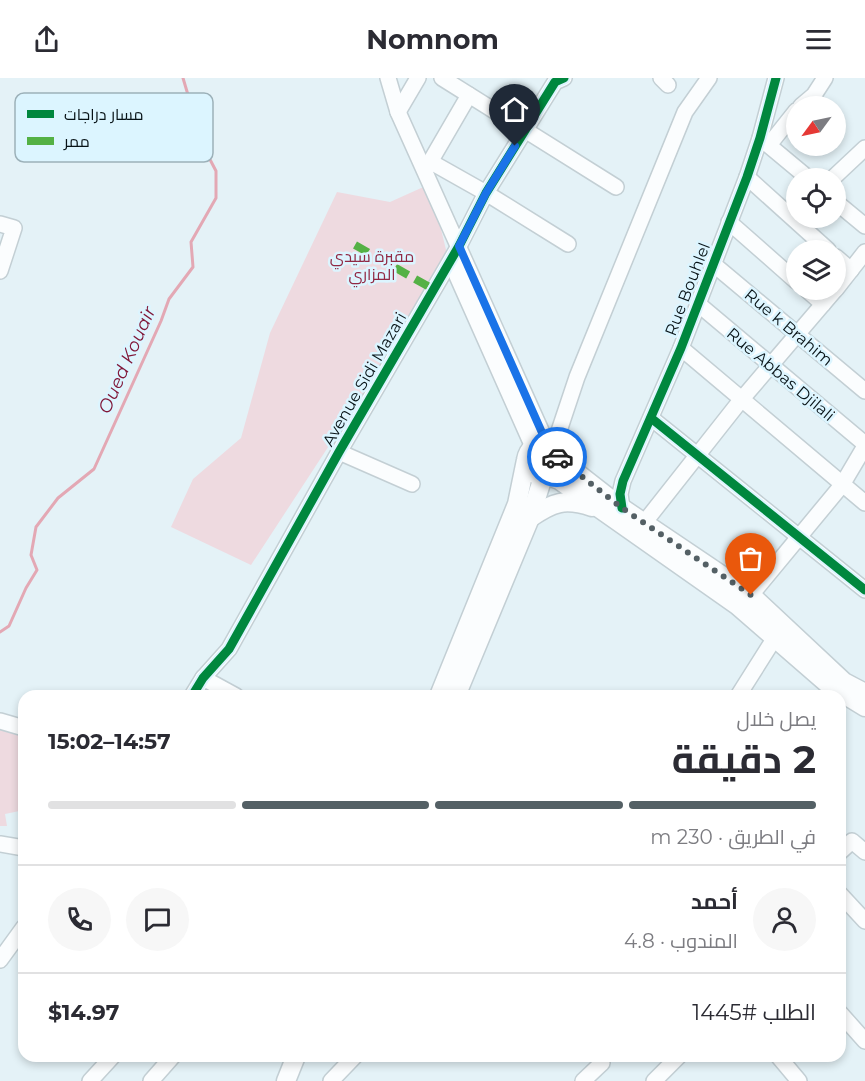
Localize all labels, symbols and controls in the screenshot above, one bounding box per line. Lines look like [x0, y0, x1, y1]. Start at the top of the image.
icon: share [30, 23, 63, 56]
text: Nomnom [366, 23, 499, 56]
icon: menu [802, 23, 835, 56]
pin [489, 84, 540, 146]
legend [15, 93, 213, 162]
icon: home [498, 93, 531, 126]
north arrow [786, 96, 846, 156]
map controls [786, 96, 846, 300]
text: مسار دراجات [64, 105, 144, 124]
text: ممر [63, 132, 90, 151]
button: locate [786, 168, 846, 228]
street label: Rue Bouhlel [661, 240, 714, 338]
button: layers [786, 240, 846, 300]
park label: مقبرة سيدي المزاري [330, 247, 414, 288]
street label: Rue k Brahim [741, 285, 837, 370]
water label: Oued Kouair [94, 302, 161, 417]
street label: Avenue Sidi Mazari [318, 309, 410, 449]
street label: Rue Abbas Djilali [723, 324, 838, 425]
courier [527, 427, 587, 487]
icon: car [541, 441, 574, 474]
pin [725, 533, 776, 595]
icon: bag [734, 542, 767, 575]
text: يصل خلال [737, 707, 816, 731]
text: 14:57–15:02 [48, 728, 171, 755]
text: 2 دقيقة [672, 735, 816, 783]
text: في الطريق · 230 m [650, 825, 816, 849]
button: phone [48, 888, 111, 951]
button: chat [126, 888, 189, 951]
text: أحمد [691, 888, 738, 915]
button: person [753, 888, 816, 951]
text: المندوب · 4.8 [624, 929, 738, 953]
text: $14.97 [48, 999, 119, 1026]
text: الطلب #1445 [692, 999, 816, 1026]

